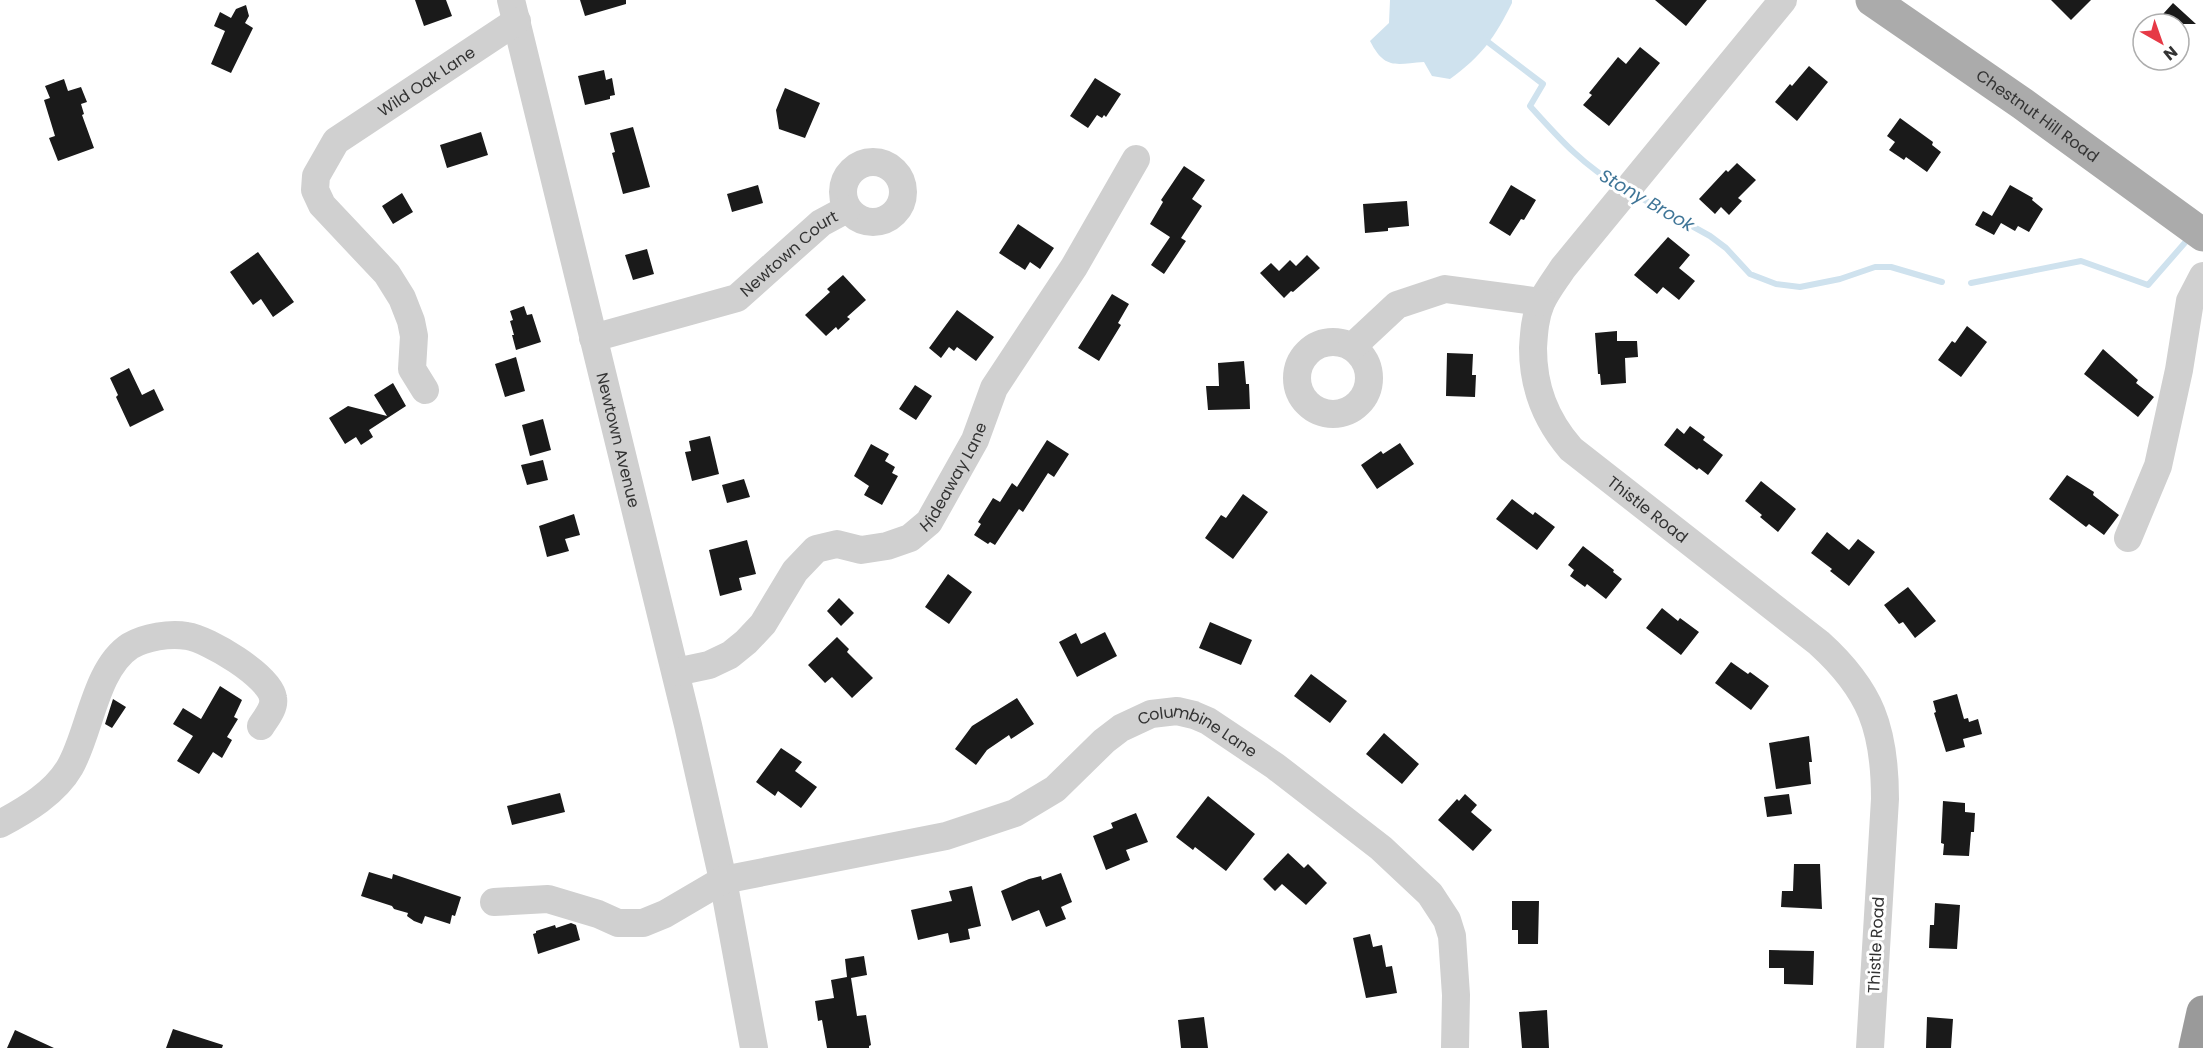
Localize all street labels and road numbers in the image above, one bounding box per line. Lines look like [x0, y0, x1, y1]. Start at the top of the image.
street label: Wild Oak Lane [373, 40, 480, 122]
street label: Chestnut Hill Road [1972, 64, 2104, 167]
street label: Newtown Court [735, 205, 842, 302]
street label: Newtown Avenue [591, 370, 646, 510]
street label: Hideaway Lane [914, 419, 992, 537]
street label: Thistle Road [1603, 470, 1693, 548]
street label: Columbine Lane [1133, 699, 1262, 763]
street label: Thistle Road [1862, 896, 1890, 994]

